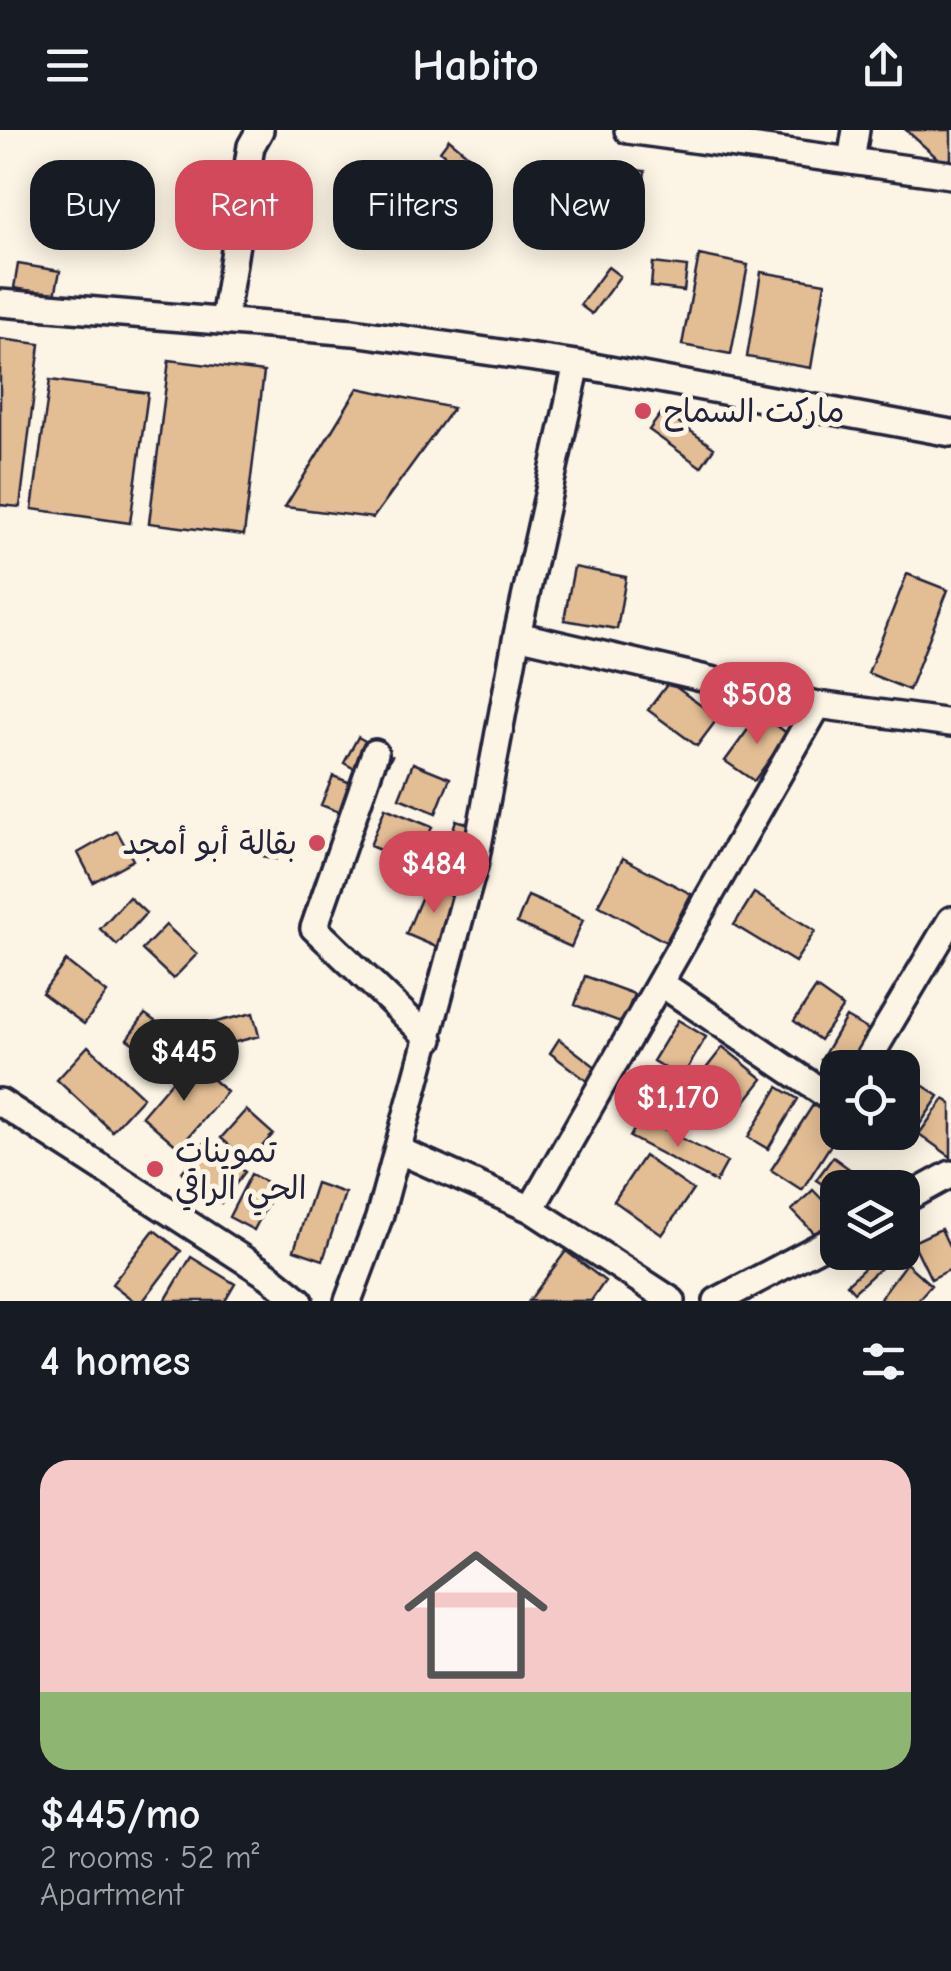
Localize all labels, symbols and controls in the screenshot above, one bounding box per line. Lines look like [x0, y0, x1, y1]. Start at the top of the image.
icon: menu [40, 38, 95, 93]
icon: share [856, 38, 911, 93]
text: Habito [412, 39, 539, 91]
chip: Buy [30, 160, 155, 250]
chip: Rent [175, 160, 313, 250]
chip: Filters [333, 160, 493, 250]
chip: New [513, 160, 645, 250]
place label: ماركت السماح [663, 393, 845, 432]
marker: ماركت السماح [632, 400, 654, 422]
pin: $508 [698, 662, 816, 747]
text: $508 [722, 676, 792, 713]
place label: بقالة أبو أمجد [122, 825, 297, 862]
pin: $484 [375, 831, 493, 916]
marker: بقالة أبو أمجد [306, 832, 328, 854]
text: $484 [401, 845, 467, 882]
pin: $445 [125, 1019, 243, 1104]
text: $445 [151, 1033, 217, 1070]
map controls [820, 1050, 920, 1270]
button: locate [820, 1050, 920, 1150]
pin: $1,170 [597, 1065, 759, 1150]
text: $1,170 [636, 1079, 720, 1116]
place label: تموينات الحي الراقي [175, 1133, 307, 1216]
marker: تموينات الحي الراقي [144, 1158, 166, 1180]
button: layers [820, 1170, 920, 1270]
icon: filters [856, 1334, 911, 1389]
text: 4 homes [40, 1337, 190, 1386]
icon: home [386, 1525, 566, 1705]
text: $445/mo [40, 1790, 201, 1839]
text: 2 rooms · 52 m² [40, 1839, 259, 1876]
text: Apartment [40, 1876, 183, 1913]

